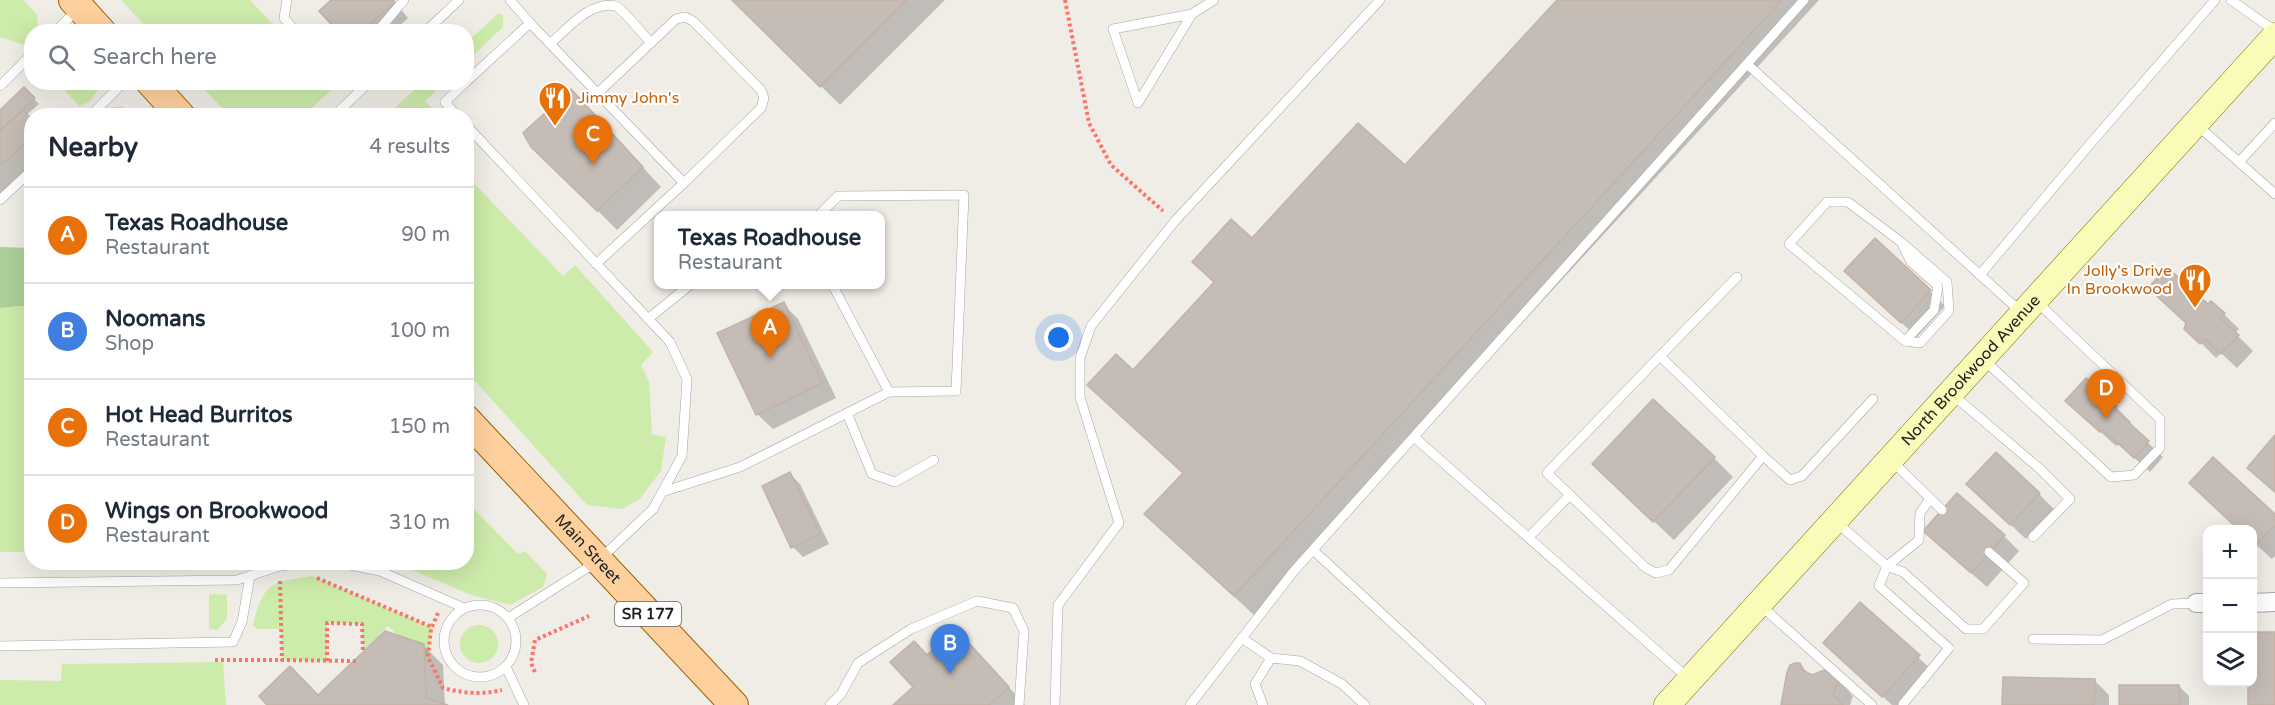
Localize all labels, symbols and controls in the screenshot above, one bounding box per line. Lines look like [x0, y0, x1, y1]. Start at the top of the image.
search box [24, 24, 474, 90]
icon: search [45, 41, 78, 74]
text: Search here [93, 44, 217, 70]
restaurant icon: Jimmy John's [537, 80, 573, 127]
place label: Jimmy John's [578, 88, 679, 108]
pin: C [574, 116, 612, 165]
text: Nearby [48, 132, 138, 163]
text: 4 results [370, 135, 450, 159]
text: Texas Roadhouse [105, 210, 288, 236]
popup [654, 211, 885, 289]
text: A [60, 223, 75, 247]
text: 90 m [401, 223, 450, 247]
text: Texas Roadhouse [678, 225, 861, 251]
text: Restaurant [105, 236, 210, 260]
text: Restaurant [678, 251, 782, 275]
place label: Jolly's Drive In Brookwood [2067, 261, 2172, 299]
restaurant icon: Jolly's Drive In Brookwood [2177, 262, 2213, 309]
street label: North Brookwood Avenue [1897, 291, 2045, 450]
text: Noomans [105, 306, 206, 332]
pin: A [750, 308, 790, 358]
text: B [61, 319, 74, 343]
text: 100 m [389, 319, 450, 343]
your location [1044, 323, 1073, 352]
text: Shop [105, 332, 154, 356]
pin: D [2086, 370, 2126, 419]
text: Hot Head Burritos [105, 402, 292, 428]
text: C [61, 415, 74, 439]
text: 150 m [389, 415, 450, 439]
text: Restaurant [105, 428, 210, 452]
text: Wings on Brookwood [105, 498, 328, 524]
street label: Main Street [550, 510, 625, 588]
text: D [60, 511, 75, 535]
text: 310 m [389, 511, 450, 535]
text: Restaurant [105, 524, 210, 548]
map controls [2203, 525, 2257, 687]
button: + [2203, 525, 2257, 579]
button: − [2203, 579, 2257, 633]
road number: SR 177 [615, 602, 681, 626]
pin: B [930, 624, 970, 674]
button: layers [2203, 633, 2257, 687]

